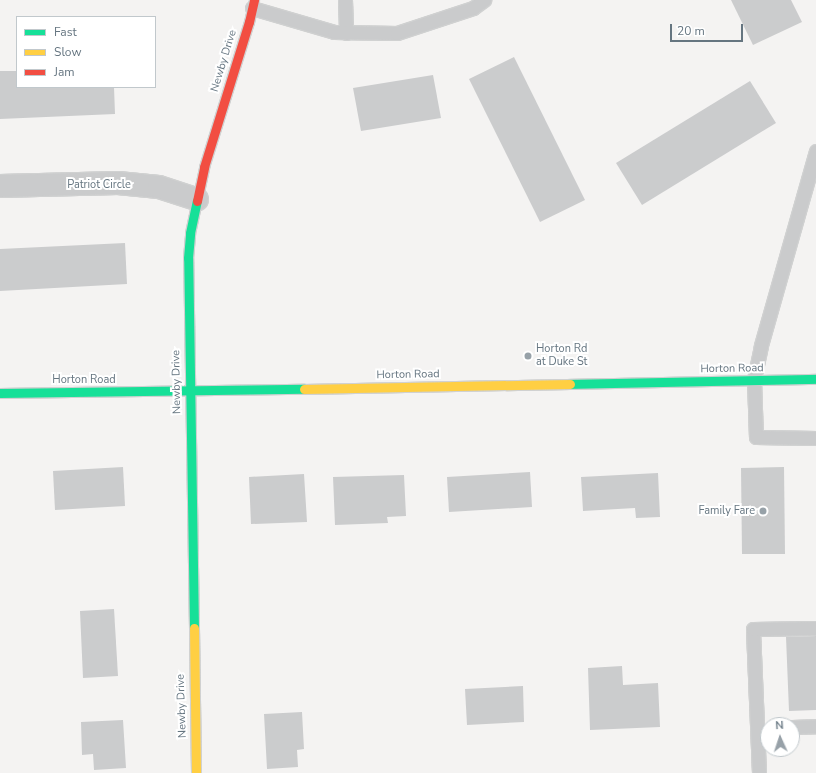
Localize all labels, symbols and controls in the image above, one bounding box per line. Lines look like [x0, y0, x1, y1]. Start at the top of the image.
legend [16, 16, 156, 88]
scale bar [672, 16, 745, 42]
text: 20 m [677, 23, 705, 39]
text: Fast [54, 24, 77, 40]
street label: Newby Drive [208, 28, 240, 94]
text: Slow [54, 44, 82, 60]
text: Jam [54, 64, 75, 80]
street label: Patriot Circle [67, 178, 131, 192]
place label: Horton Rd at Duke St [536, 343, 587, 369]
street label: Newby Drive [170, 350, 184, 414]
marker: Horton Rd at Duke St [523, 351, 533, 361]
street label: Horton Road [700, 362, 764, 376]
street label: Horton Road [376, 368, 440, 382]
street label: Horton Road [52, 373, 116, 387]
place label: Family Fare [698, 504, 755, 518]
marker: Family Fare [758, 506, 768, 516]
street label: Newby Drive [174, 674, 190, 738]
north arrow [760, 717, 800, 757]
text: N [775, 718, 784, 733]

